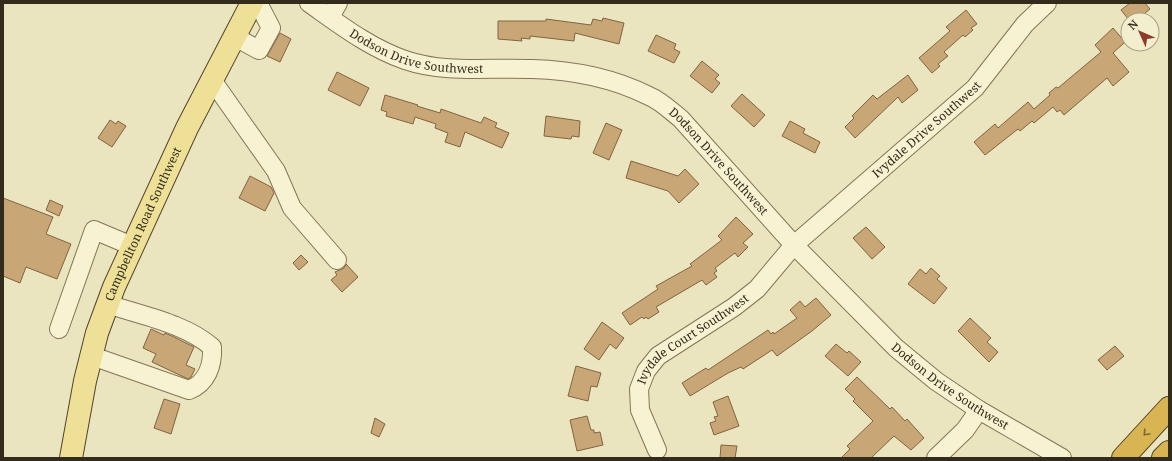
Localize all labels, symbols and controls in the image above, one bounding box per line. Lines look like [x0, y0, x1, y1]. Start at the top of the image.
north arrow [1120, 12, 1160, 52]
text: N [1124, 16, 1141, 33]
street label: Dodson Drive Southwest [346, 24, 483, 77]
street label: Ivydale Drive Southwest [868, 78, 985, 182]
street label: Dodson Drive Southwest [665, 103, 772, 219]
street label: Campbellton Road Southwest [100, 144, 185, 303]
street label: Ivydale Court Southwest [633, 290, 752, 387]
street label: Dodson Drive Southwest [888, 339, 1012, 433]
one-way arrow [1143, 428, 1151, 436]

